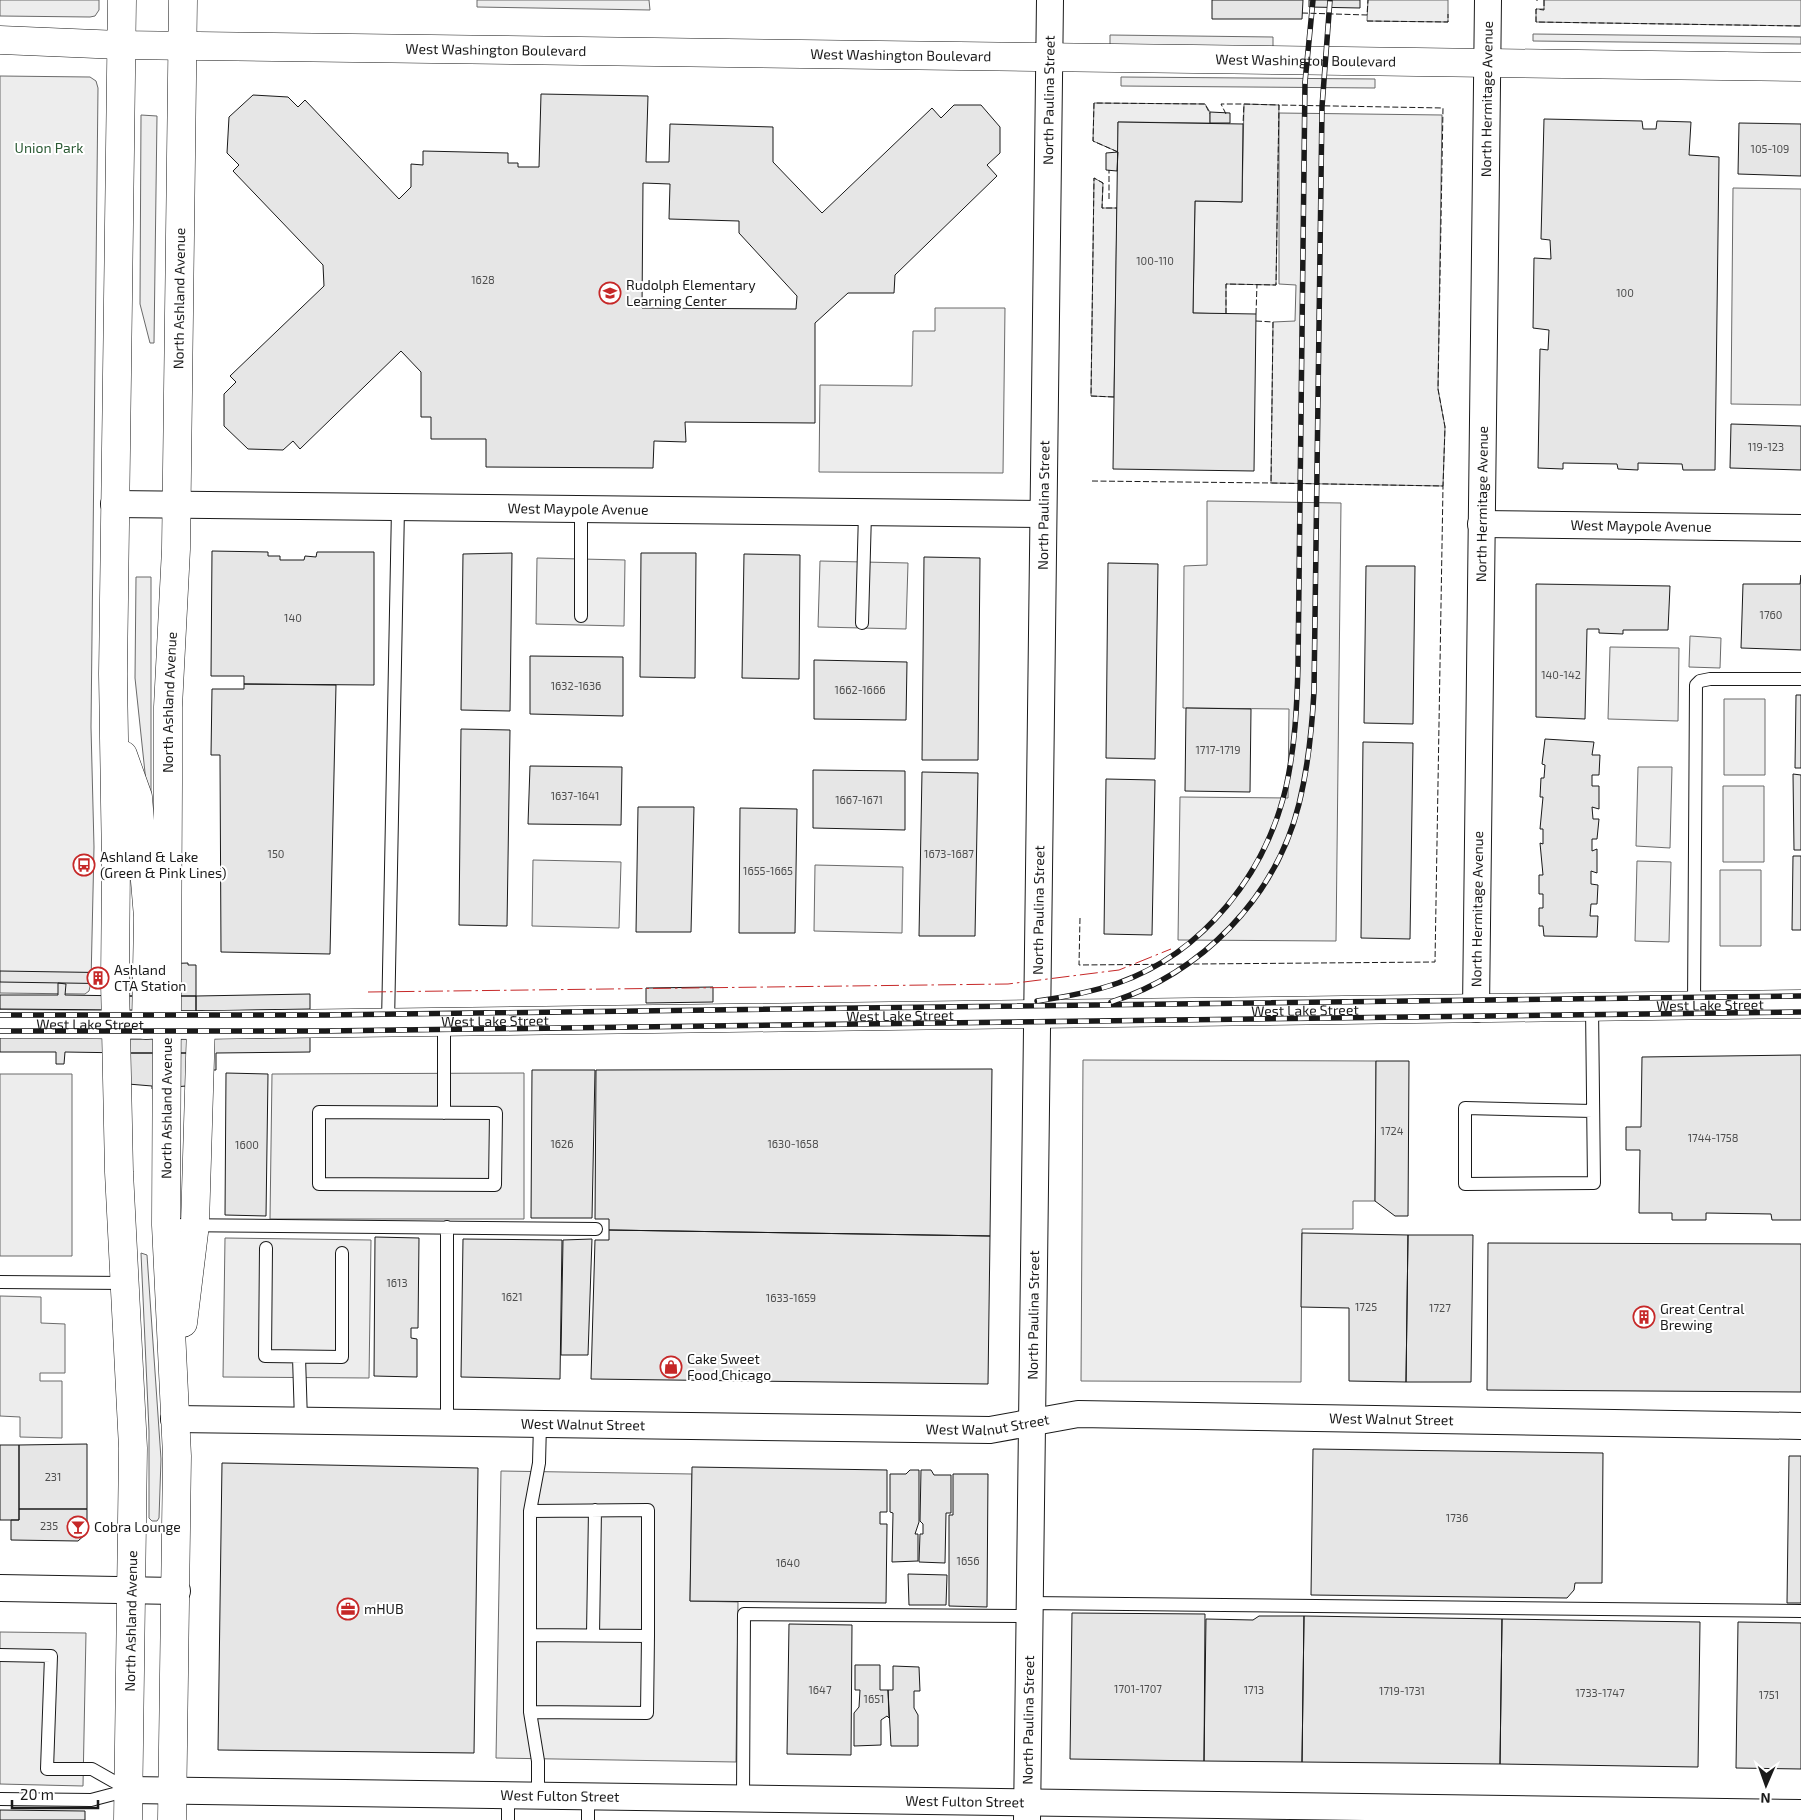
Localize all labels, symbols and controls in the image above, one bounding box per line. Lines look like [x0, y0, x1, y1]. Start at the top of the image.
street label: North Hermitage Avenue [1477, 21, 1496, 177]
street label: North Paulina Street [1039, 35, 1058, 165]
street label: West Washington Boulevard [405, 40, 586, 59]
street label: West Washington Boulevard [810, 45, 991, 64]
street label: West Washington Boulevard [1215, 50, 1396, 70]
park label: Union Park [15, 139, 83, 156]
house number: 105-109 [1751, 142, 1789, 155]
street label: North Ashland Avenue [169, 228, 188, 369]
house number: 100-110 [1136, 254, 1174, 267]
house number: 1628 [471, 273, 495, 286]
place label: Rudolph Elementary Learning Center [626, 276, 756, 309]
school or university icon: Rudolph Elementary Learning Center [598, 281, 622, 305]
house number: 100 [1616, 286, 1634, 299]
street label: North Hermitage Avenue [1472, 426, 1491, 582]
street label: North Paulina Street [1034, 440, 1052, 570]
house number: 119-123 [1748, 440, 1784, 453]
street label: West Maypole Avenue [507, 499, 649, 518]
street label: West Maypole Avenue [1570, 516, 1712, 535]
house number: 1760 [1760, 608, 1782, 621]
house number: 140 [284, 611, 302, 624]
street label: North Ashland Avenue [159, 631, 180, 773]
house number: 140-142 [1541, 668, 1581, 681]
house number: 1632-1636 [551, 679, 601, 692]
house number: 1662-1666 [835, 683, 886, 696]
house number: 1717-1719 [1195, 743, 1241, 756]
house number: 1637-1641 [551, 789, 599, 802]
house number: 1667-1671 [835, 793, 883, 806]
street label: North Hermitage Avenue [1467, 831, 1486, 987]
street label: North Paulina Street [1029, 845, 1047, 975]
house number: 150 [268, 847, 284, 860]
house number: 1673-1687 [924, 847, 974, 860]
place label: Ashland & Lake (Green & Pink Lines) [100, 848, 227, 881]
bus stop icon: Ashland & Lake (Green & Pink Lines) [72, 853, 96, 877]
house number: 1655-1665 [743, 864, 793, 877]
place label: Ashland CTA Station [114, 961, 186, 994]
building icon: Ashland CTA Station [86, 966, 110, 990]
street label: West Lake Street [1656, 995, 1764, 1014]
street label: West Lake Street [1251, 1001, 1359, 1019]
street label: West Lake Street [846, 1006, 954, 1025]
street label: West Lake Street [441, 1011, 549, 1030]
street label: West Lake Street [36, 1015, 144, 1033]
street label: North Ashland Avenue [157, 1037, 175, 1179]
house number: 1724 [1381, 1124, 1404, 1137]
house number: 1744-1758 [1688, 1131, 1738, 1144]
house number: 1626 [550, 1137, 574, 1150]
house number: 1630-1658 [767, 1137, 819, 1150]
house number: 1600 [235, 1138, 259, 1151]
street label: North Paulina Street [1024, 1250, 1042, 1380]
house number: 1613 [386, 1276, 408, 1289]
house number: 1621 [501, 1290, 523, 1303]
house number: 1633-1659 [766, 1291, 816, 1304]
house number: 1725 [1355, 1300, 1377, 1313]
place label: Great Central Brewing [1660, 1300, 1745, 1333]
house number: 1727 [1429, 1301, 1451, 1314]
building icon: Great Central Brewing [1632, 1305, 1656, 1329]
place label: Cake Sweet Food Chicago [687, 1350, 771, 1383]
shop icon: Cake Sweet Food Chicago [659, 1355, 683, 1379]
street label: West Walnut Street [1329, 1409, 1454, 1428]
street label: West Walnut Street [926, 1410, 1051, 1438]
street label: West Walnut Street [521, 1415, 645, 1433]
house number: 231 [45, 1470, 61, 1483]
house number: 1736 [1446, 1511, 1468, 1524]
bar icon: Cobra Lounge [66, 1515, 90, 1539]
place label: Cobra Lounge [94, 1518, 181, 1535]
house number: 235 [40, 1519, 58, 1532]
street label: North Ashland Avenue [121, 1550, 140, 1692]
house number: 1656 [957, 1554, 979, 1567]
house number: 1640 [776, 1556, 800, 1569]
office icon: mHUB [336, 1597, 360, 1621]
place label: mHUB [364, 1600, 404, 1617]
street label: North Paulina Street [1018, 1655, 1037, 1785]
house number: 1701-1707 [1114, 1682, 1162, 1695]
house number: 1647 [808, 1683, 832, 1696]
house number: 1713 [1244, 1683, 1264, 1696]
house number: 1719-1731 [1379, 1684, 1425, 1697]
house number: 1733-1747 [1575, 1686, 1625, 1699]
house number: 1751 [1759, 1688, 1779, 1701]
house number: 1651 [864, 1692, 884, 1705]
north arrow [1741, 1760, 1791, 1810]
scale bar [12, 1778, 99, 1810]
text: 20 m [20, 1785, 54, 1803]
street label: West Fulton Street [500, 1786, 620, 1805]
text: N [1760, 1790, 1771, 1807]
street label: West Fulton Street [905, 1792, 1025, 1810]

